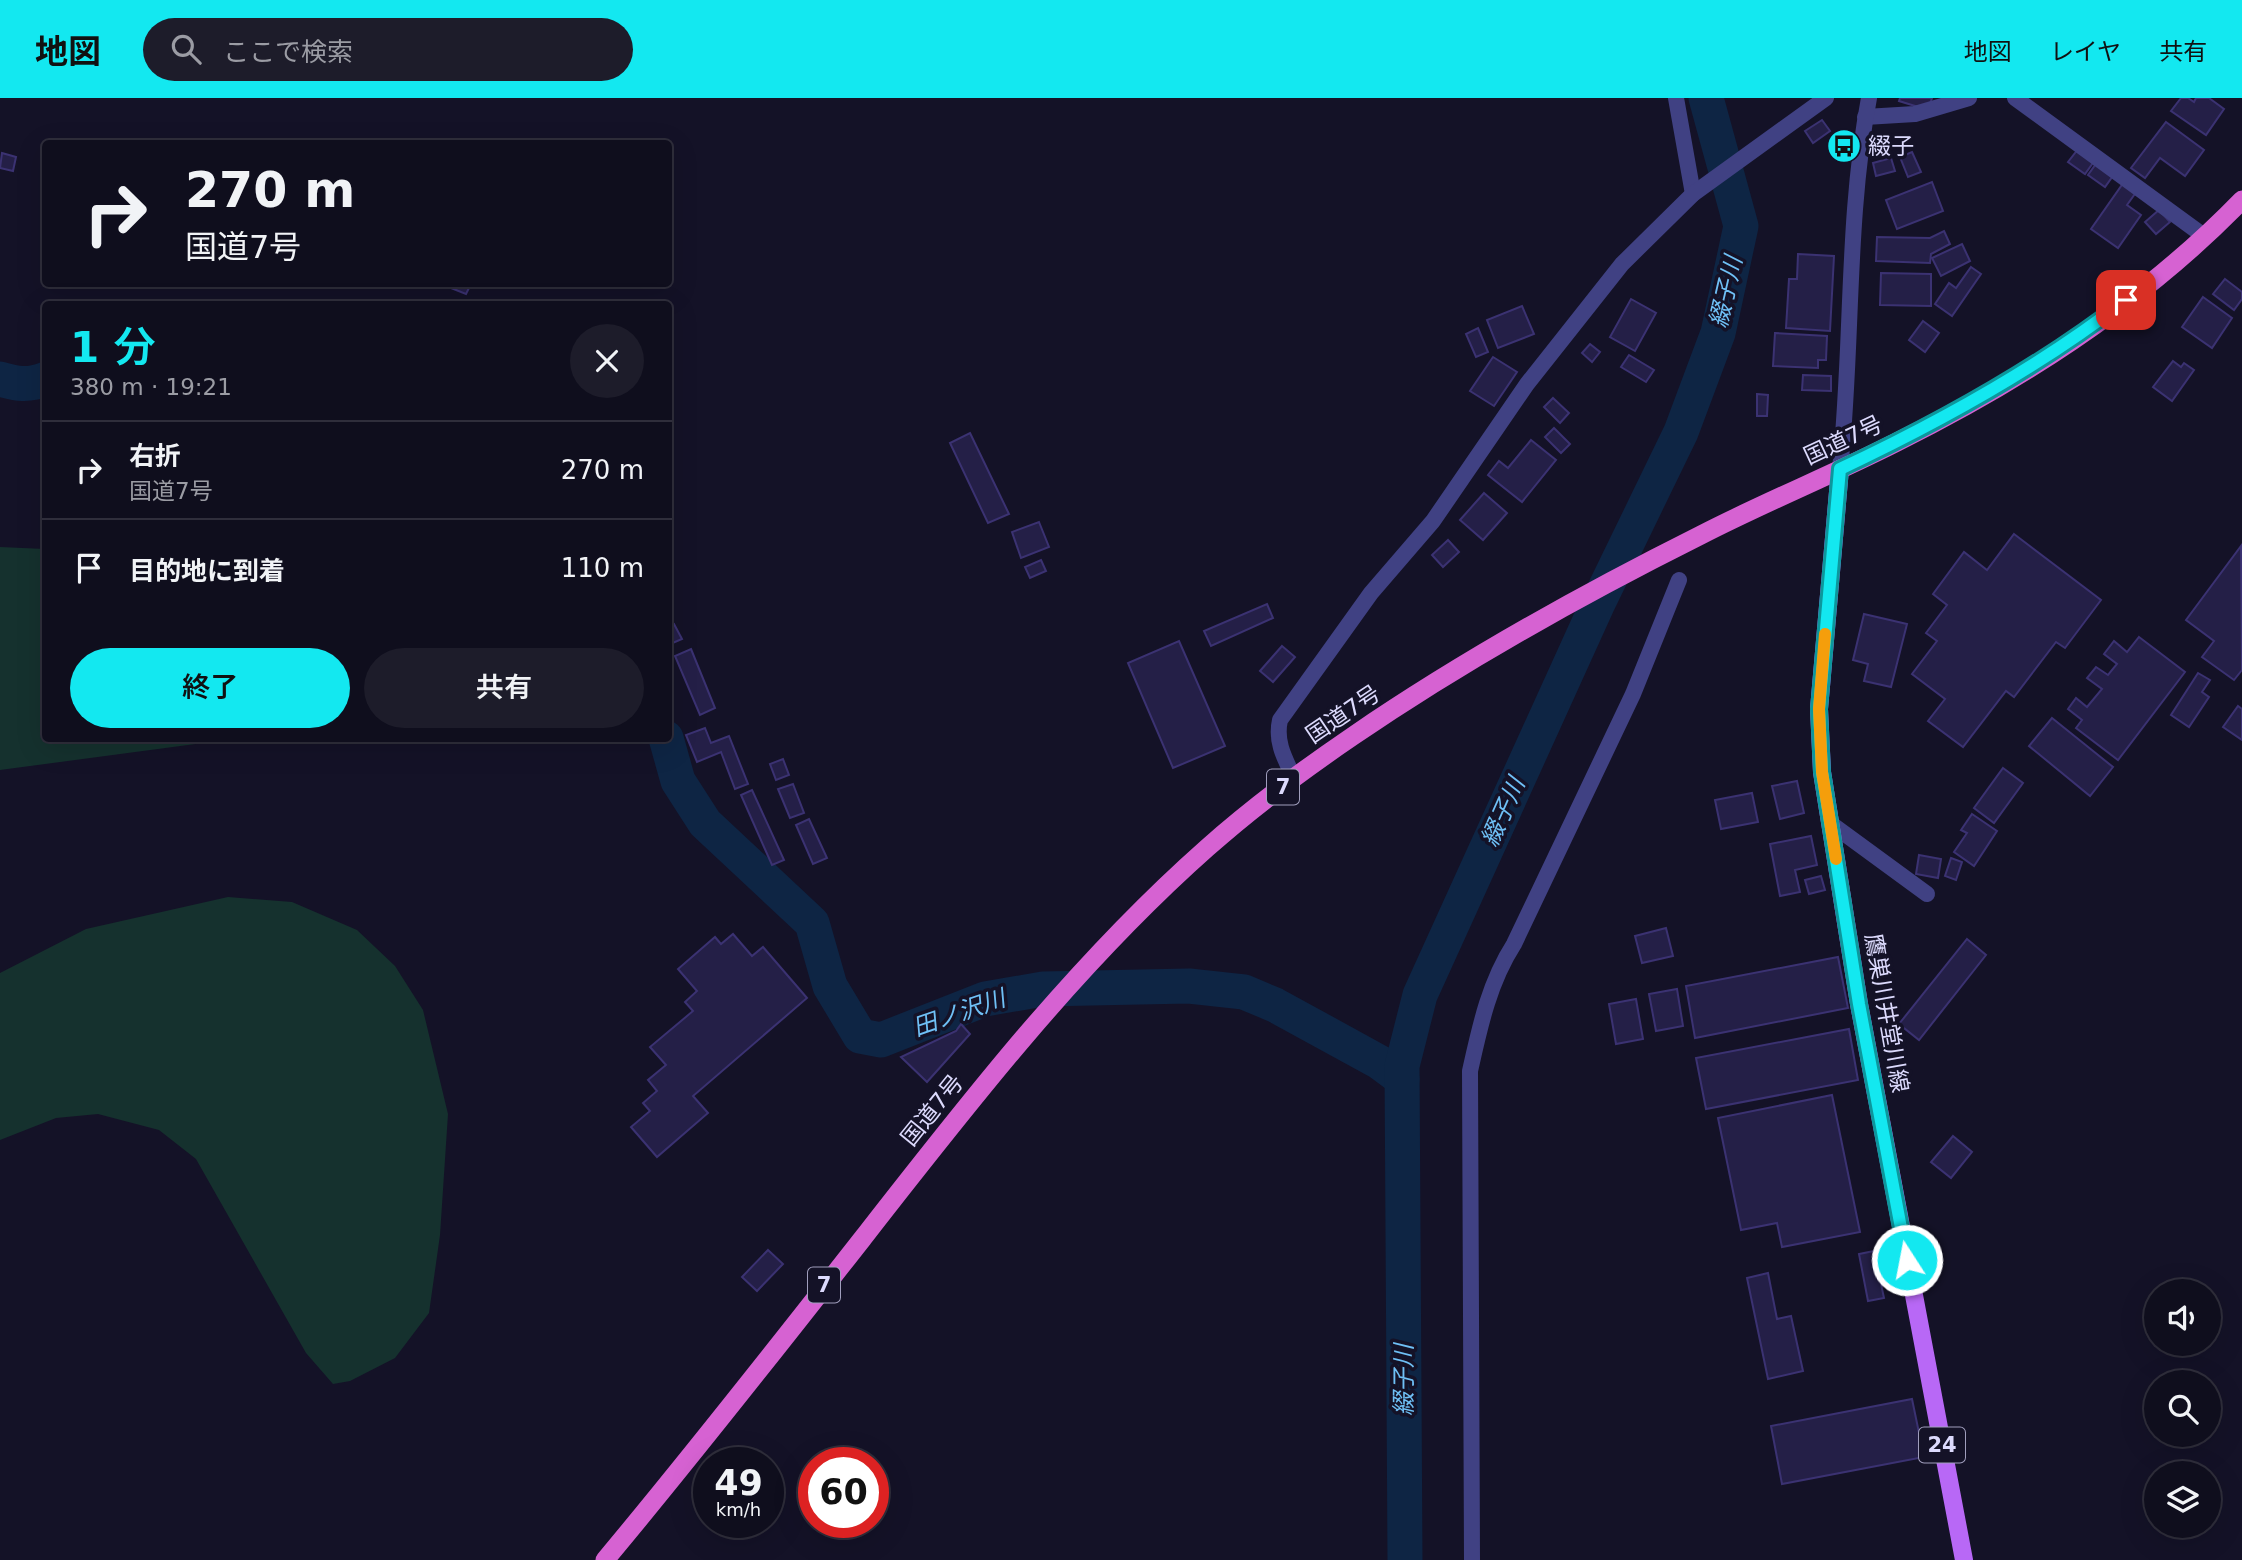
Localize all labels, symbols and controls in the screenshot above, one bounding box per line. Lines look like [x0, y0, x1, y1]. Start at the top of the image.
search box [143, 18, 633, 81]
icon: search [167, 30, 205, 68]
text: 地図 [35, 32, 101, 71]
text: ここで検索 [223, 37, 353, 67]
text: 地図 [1964, 38, 2012, 66]
text: レイヤ [2050, 38, 2121, 66]
text: 共有 [2159, 38, 2207, 66]
bus stop icon: 綴子 [1825, 127, 1863, 165]
place label: 綴子 [1868, 133, 1914, 159]
text: 270 m [185, 162, 355, 219]
icon: right [70, 168, 161, 259]
text: 国道7号 [185, 228, 301, 266]
water label: 綴子川 [1704, 251, 1748, 330]
pin [2096, 270, 2156, 330]
icon: arrive [2107, 281, 2145, 319]
text: 1 分 [70, 323, 156, 372]
button: close [570, 324, 644, 398]
text: 380 m · 19:21 [70, 374, 232, 400]
street label: 国道7号 [1800, 411, 1886, 469]
text: 右折 [129, 441, 181, 471]
icon: right [70, 451, 108, 489]
text: 270 m [561, 455, 644, 485]
text: 国道7号 [129, 478, 213, 504]
icon: arrive [70, 549, 108, 587]
text: 110 m [561, 553, 644, 583]
text: 目的地に到着 [129, 556, 285, 586]
button: 終了 [70, 648, 350, 728]
button: 共有 [364, 648, 644, 728]
street label: 国道7号 [1301, 680, 1385, 748]
road number: 7 [1267, 770, 1299, 804]
water label: 綴子川 [1476, 771, 1532, 851]
street label: 鷹巣川井堂川線 [1860, 931, 1914, 1095]
water label: 田ノ沢川 [909, 983, 1012, 1042]
street label: 国道7号 [896, 1069, 968, 1151]
position arrow [1870, 1223, 1944, 1297]
road number: 7 [808, 1268, 840, 1302]
map controls [2144, 1279, 2221, 1538]
button: sound [2144, 1279, 2221, 1356]
water label: 綴子川 [1390, 1341, 1418, 1416]
button: search [2144, 1370, 2221, 1447]
road number: 24 [1919, 1428, 1965, 1462]
speed limit sign: 60 [798, 1447, 889, 1538]
button: layers [2144, 1461, 2221, 1538]
text: 49 [714, 1463, 763, 1503]
text: km/h [716, 1499, 761, 1520]

